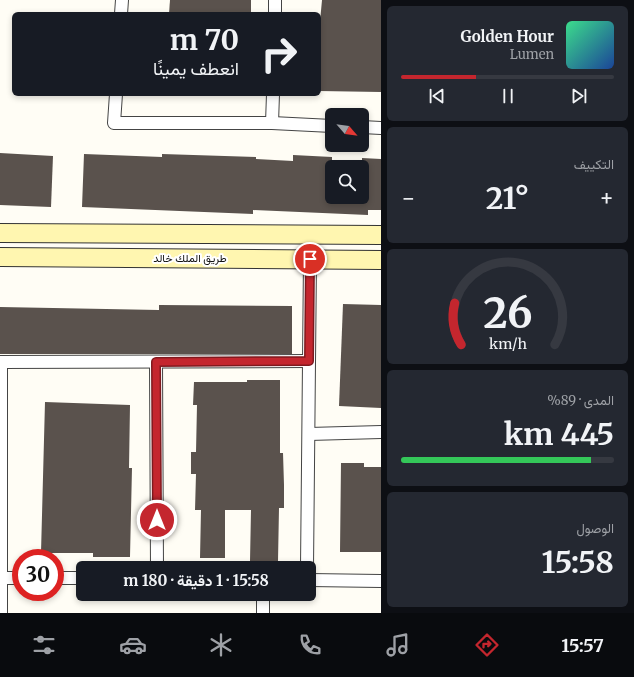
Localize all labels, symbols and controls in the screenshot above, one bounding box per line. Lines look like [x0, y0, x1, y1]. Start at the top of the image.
text: 70 m [170, 22, 239, 58]
text: Golden Hour [460, 27, 554, 46]
icon: right [253, 28, 305, 80]
text: Lumen [510, 46, 554, 63]
text: انعطف يمينًا [153, 57, 239, 80]
icon: previous [426, 85, 448, 107]
icon: pause [497, 85, 519, 107]
icon: next [568, 85, 590, 107]
north arrow [325, 108, 369, 152]
map controls [325, 108, 369, 204]
text: التكييف [574, 156, 614, 173]
button: search [325, 160, 369, 204]
text: 21° [486, 179, 529, 217]
text: − [401, 184, 416, 212]
text: + [599, 184, 614, 212]
pin [293, 242, 327, 276]
icon: arrive [299, 248, 321, 270]
street label: طريق الملك خالد [153, 251, 227, 265]
text: 26 [483, 286, 532, 338]
text: km/h [489, 334, 527, 352]
text: المدى · 89% [547, 392, 614, 409]
text: 445 km [504, 415, 614, 453]
position arrow [136, 499, 178, 541]
text: الوصول [576, 520, 614, 537]
text: 15:58 [542, 543, 614, 581]
speed limit sign: 30 [12, 549, 64, 601]
text: 15:58 · 1 دقيقة · 180 m [123, 571, 269, 590]
icon: filters [30, 631, 58, 659]
icon: car [119, 631, 147, 659]
icon: climate [207, 631, 235, 659]
icon: phone [296, 631, 324, 659]
icon: music [384, 631, 412, 659]
icon: directions [473, 631, 501, 659]
text: 15:57 [561, 634, 604, 657]

